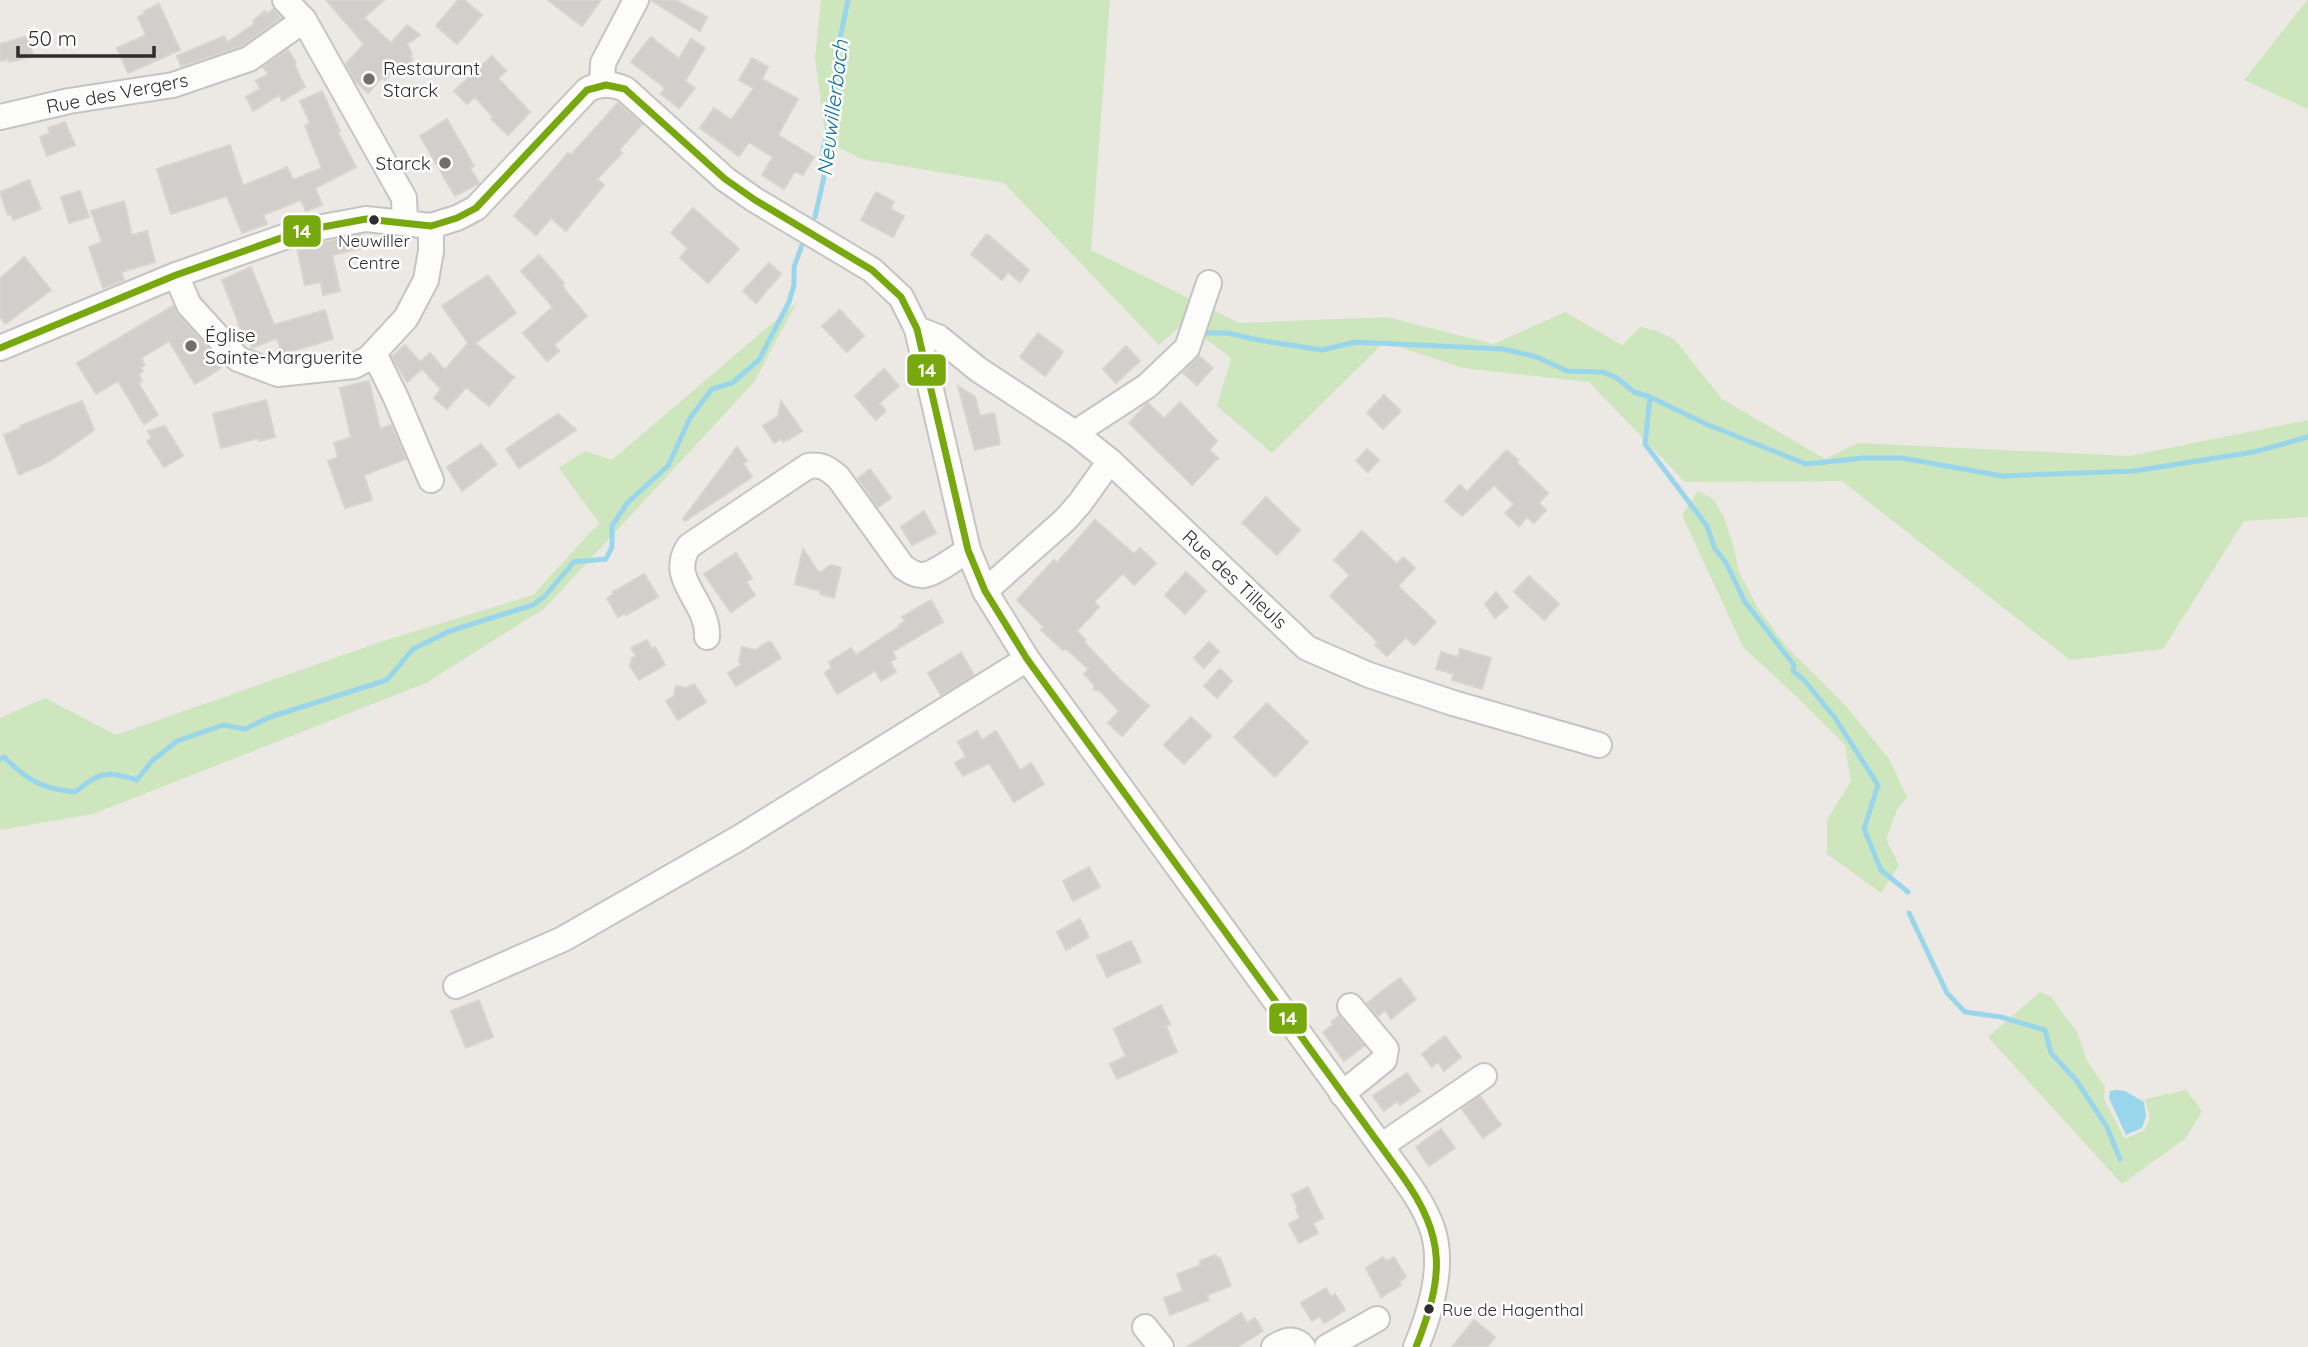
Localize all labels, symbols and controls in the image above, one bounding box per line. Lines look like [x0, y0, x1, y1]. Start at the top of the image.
scale bar [18, 14, 154, 58]
text: 50 m [28, 25, 77, 51]
water label: Neuwillerbach [811, 37, 853, 178]
place label: Restaurant Starck [383, 56, 480, 102]
street label: Rue des Vergers [44, 67, 190, 119]
marker: Restaurant Starck [361, 71, 377, 87]
place label: Starck [375, 151, 431, 175]
marker: Starck [437, 155, 453, 171]
marker: Neuwiller Centre [367, 213, 381, 227]
line badge: 14 [282, 214, 322, 248]
text: 14 [293, 219, 311, 243]
place label: Neuwiller Centre [338, 230, 410, 273]
place label: Église Sainte-Marguerite [205, 323, 363, 369]
marker: Église Sainte-Marguerite [183, 338, 199, 354]
line badge: 14 [906, 353, 947, 387]
text: 14 [918, 358, 936, 382]
street label: Rue des Tilleuls [1178, 524, 1292, 634]
line badge: 14 [1268, 1002, 1308, 1035]
text: 14 [1279, 1006, 1297, 1030]
place label: Rue de Hagenthal [1442, 1299, 1584, 1320]
marker: Rue de Hagenthal [1422, 1302, 1436, 1316]

